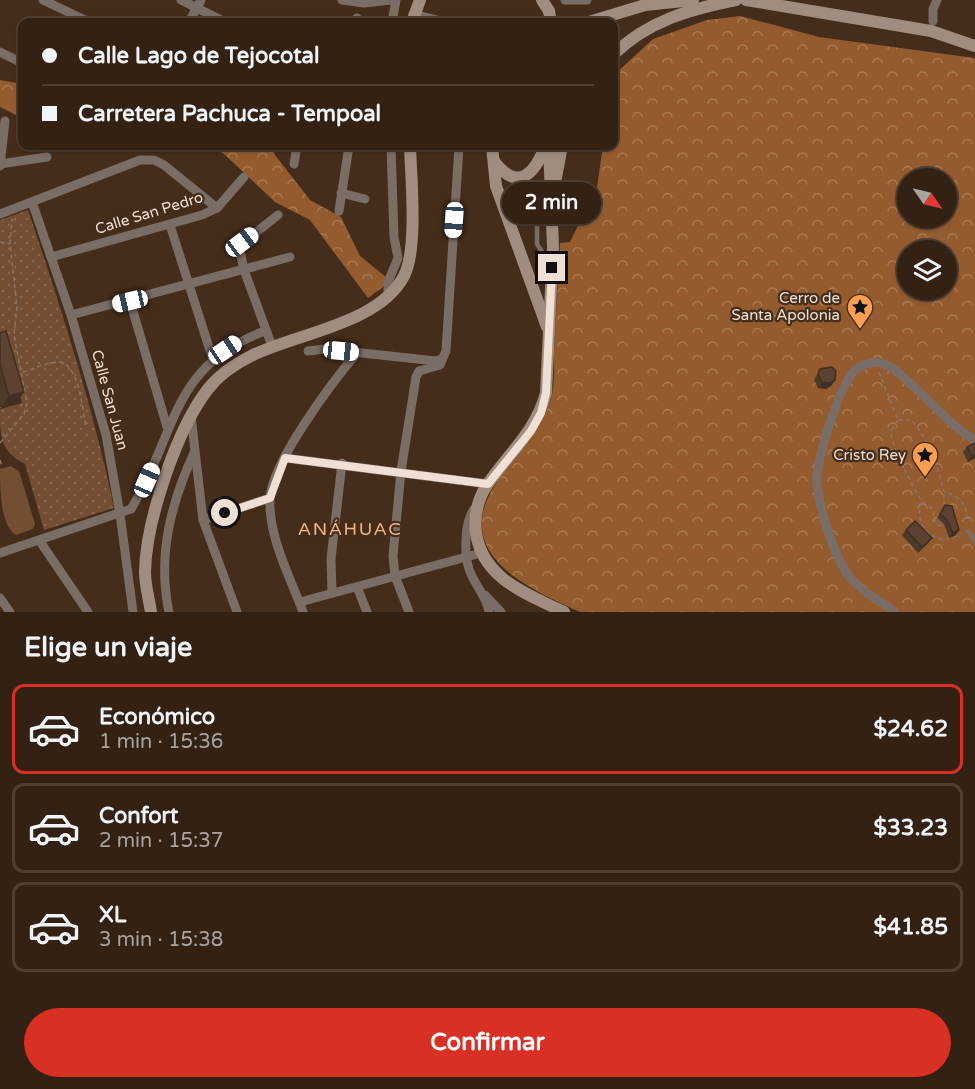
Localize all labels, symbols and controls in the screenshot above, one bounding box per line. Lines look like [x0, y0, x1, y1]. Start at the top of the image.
text: Calle Lago de Tejocotal [78, 43, 319, 69]
text: Carretera Pachuca - Tempoal [78, 101, 381, 127]
north arrow [897, 168, 957, 228]
map controls [897, 168, 957, 300]
callout: 2 min [502, 181, 602, 223]
street label: Calle San Pedro [93, 188, 205, 238]
text: 2 min [525, 191, 578, 215]
car [444, 201, 464, 239]
car [222, 224, 262, 260]
button: layers [897, 240, 957, 300]
route end [538, 254, 565, 281]
car [110, 288, 150, 314]
place label: Cerro de Santa Apolonia [731, 289, 840, 324]
place icon: Cerro de Santa Apolonia [845, 292, 875, 330]
car [205, 332, 245, 368]
car [322, 340, 360, 362]
street label: Calle San Juan [88, 348, 132, 452]
place icon: Cristo Rey [910, 440, 940, 478]
place label: Cristo Rey [833, 446, 906, 464]
car [131, 460, 163, 500]
route start [211, 499, 238, 526]
district label: ANÁHUAC [298, 518, 402, 540]
text: Elige un viaje [24, 631, 192, 664]
icon: car [27, 702, 81, 756]
text: Económico [99, 704, 215, 730]
text: $24.62 [873, 716, 948, 742]
text: 1 min · 15:36 [99, 730, 223, 754]
icon: car [27, 801, 81, 855]
text: Confort [99, 803, 178, 829]
text: $33.23 [873, 815, 948, 841]
text: 2 min · 15:37 [99, 829, 223, 853]
icon: car [27, 900, 81, 954]
text: XL [99, 902, 126, 928]
text: $41.85 [874, 914, 948, 940]
text: 3 min · 15:38 [99, 928, 223, 952]
button: Confirmar [24, 1008, 951, 1077]

